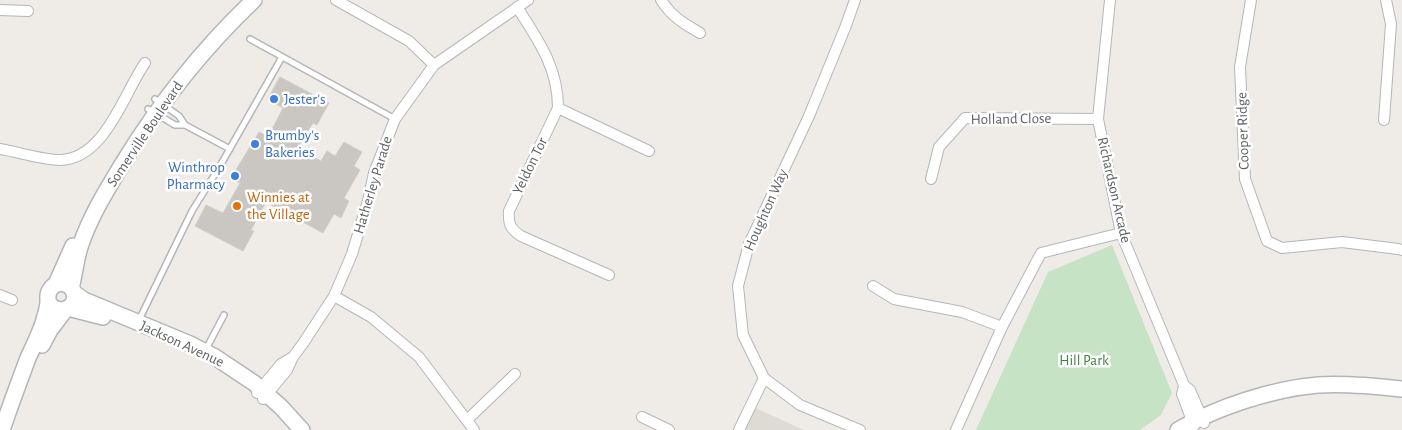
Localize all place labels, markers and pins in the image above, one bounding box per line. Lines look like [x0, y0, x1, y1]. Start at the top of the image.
place label: Jester's [284, 90, 325, 108]
marker: Jester's [268, 93, 280, 105]
place label: Brumby's Bakeries [265, 126, 319, 161]
marker: Brumby's Bakeries [249, 138, 261, 150]
place label: Winthrop Pharmacy [167, 158, 225, 193]
marker: Winthrop Pharmacy [229, 170, 241, 182]
place label: Winnies at the Village [247, 188, 310, 223]
marker: Winnies at the Village [231, 200, 243, 212]

